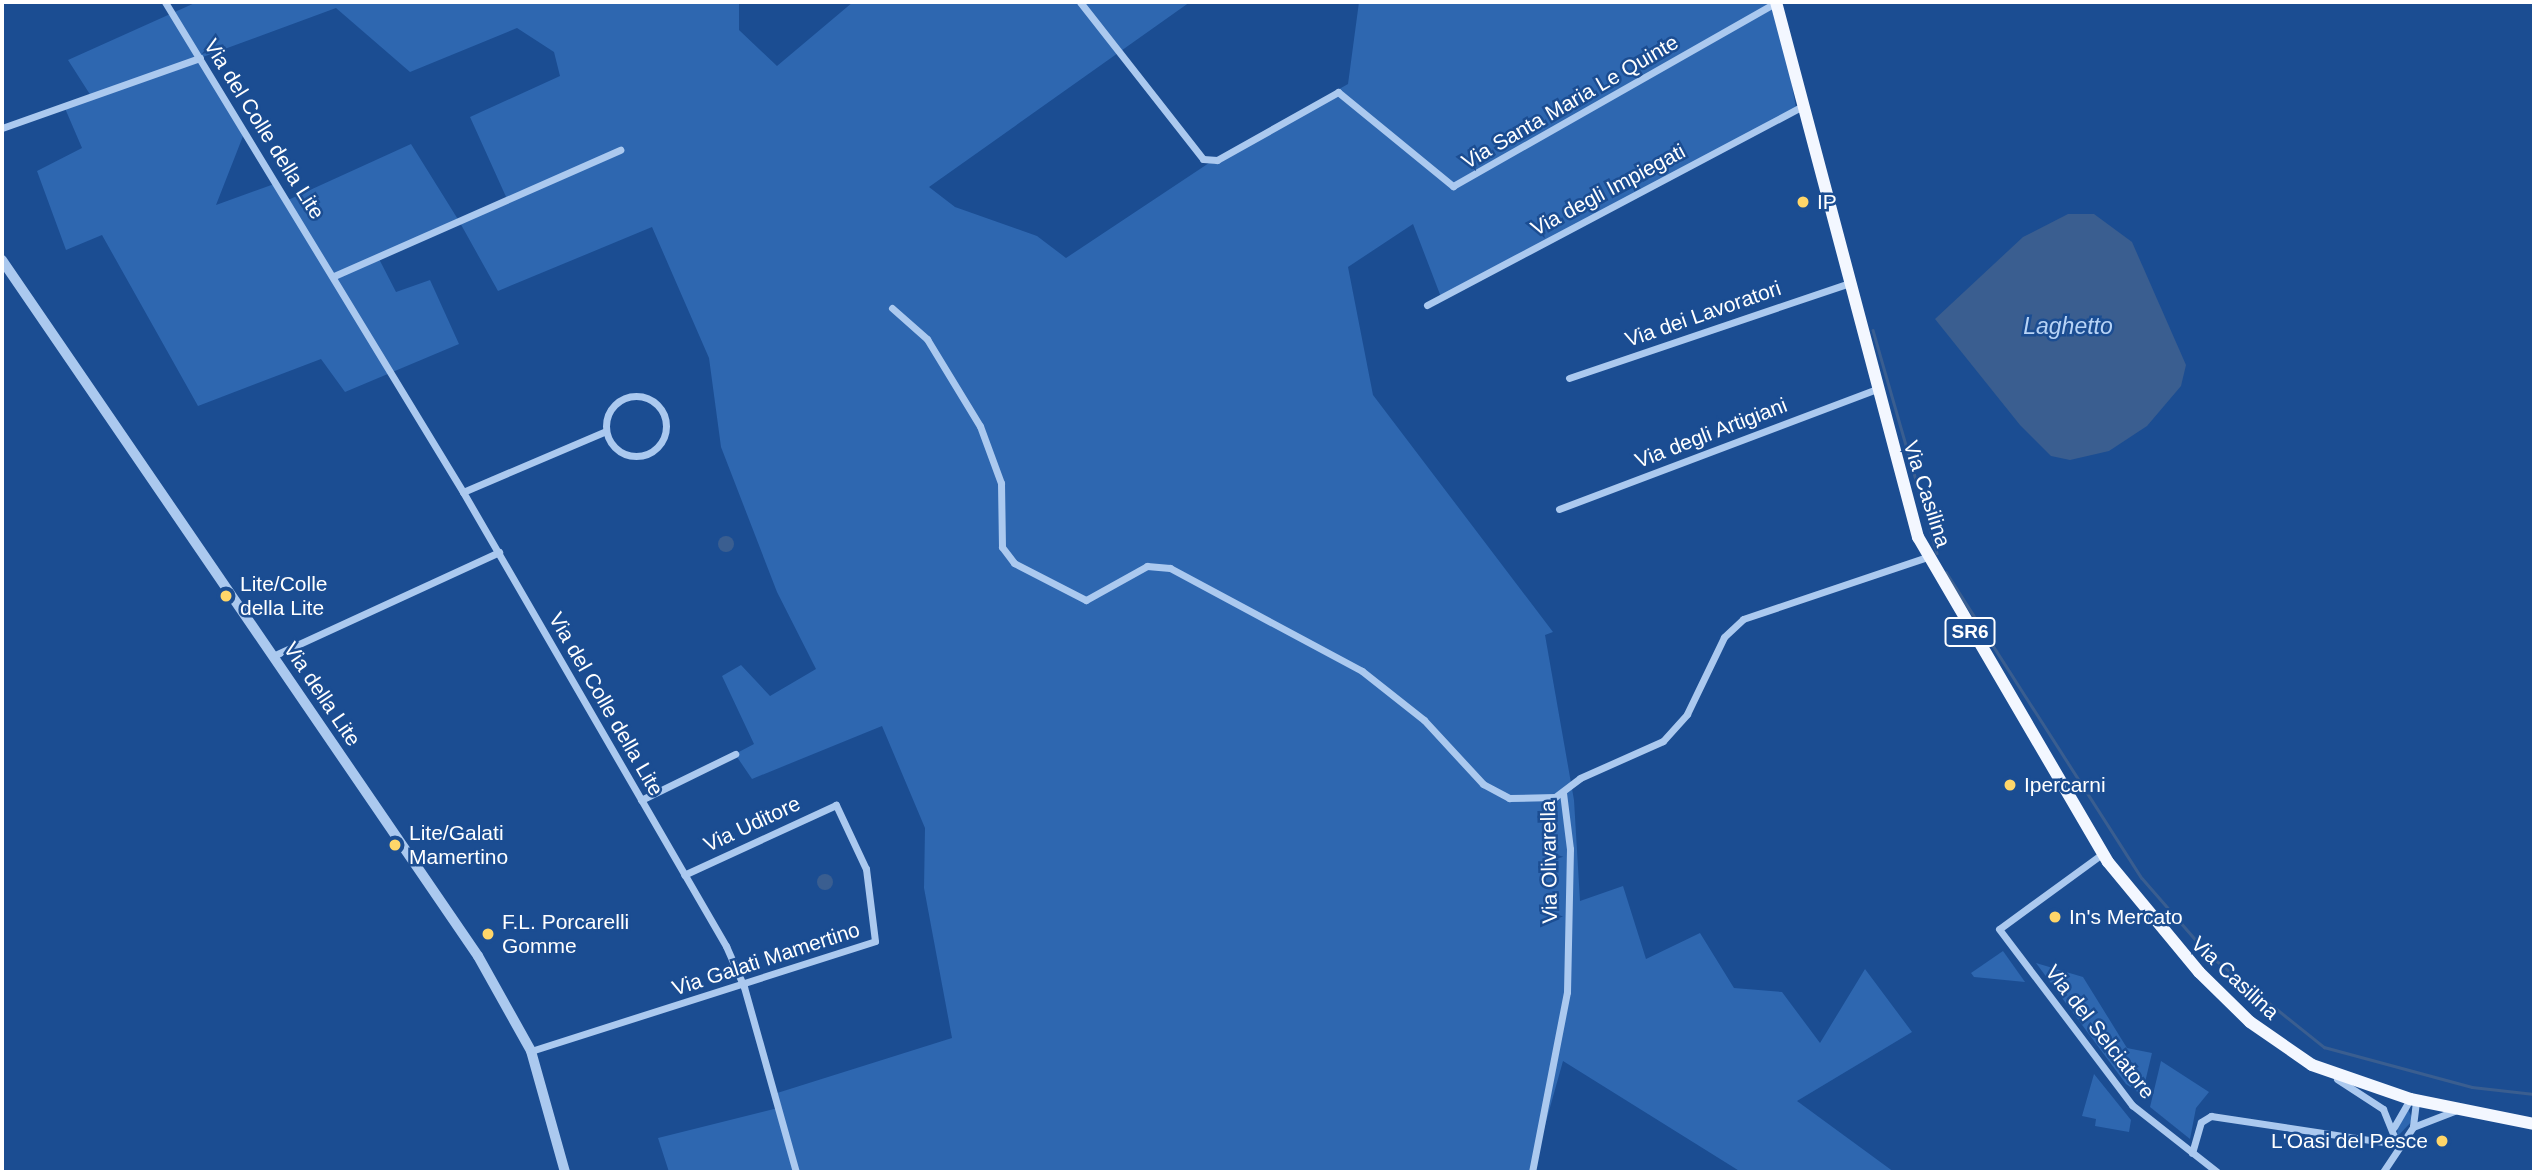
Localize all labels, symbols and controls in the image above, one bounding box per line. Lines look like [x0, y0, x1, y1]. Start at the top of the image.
street label: Via Santa Maria Le Quinte [1457, 30, 1683, 174]
street label: Via del Colle della Lite [198, 34, 330, 224]
street label: Via degli Impiegati [1526, 139, 1690, 241]
place label: IP [1817, 189, 1837, 215]
marker: IP [1795, 194, 1811, 210]
street label: Via dei Lavoratori [1622, 276, 1784, 352]
water label: Laghetto [2023, 312, 2113, 340]
street label: Via degli Artigiani [1631, 392, 1791, 474]
street label: Via Casilina [1898, 438, 1956, 550]
place label: Lite/Colle della Lite [240, 571, 328, 621]
marker: Lite/Colle della Lite [218, 588, 234, 604]
street label: Via del Colle della Lite [543, 608, 669, 800]
road number: SR6 [1944, 617, 1996, 648]
street label: Via della Lite [278, 637, 366, 751]
place label: Ipercarni [2024, 772, 2106, 798]
marker: Ipercarni [2002, 777, 2018, 793]
street label: Via Uditore [700, 791, 804, 857]
street label: Via Olivarella [1535, 800, 1563, 924]
place label: Lite/Galati Mamertino [409, 820, 508, 870]
marker: Lite/Galati Mamertino [387, 837, 403, 853]
place label: In's Mercato [2069, 904, 2183, 930]
place label: F.L. Porcarelli Gomme [502, 909, 629, 959]
marker: In's Mercato [2047, 909, 2063, 925]
street label: Via Galati Mamertino [669, 917, 863, 1001]
marker: F.L. Porcarelli Gomme [480, 926, 496, 942]
street label: Via Casilina [2186, 931, 2284, 1025]
street label: Via del Selciatore [2040, 960, 2160, 1104]
place label: L'Oasi del Pesce [2271, 1128, 2428, 1154]
marker: L'Oasi del Pesce [2434, 1133, 2450, 1149]

